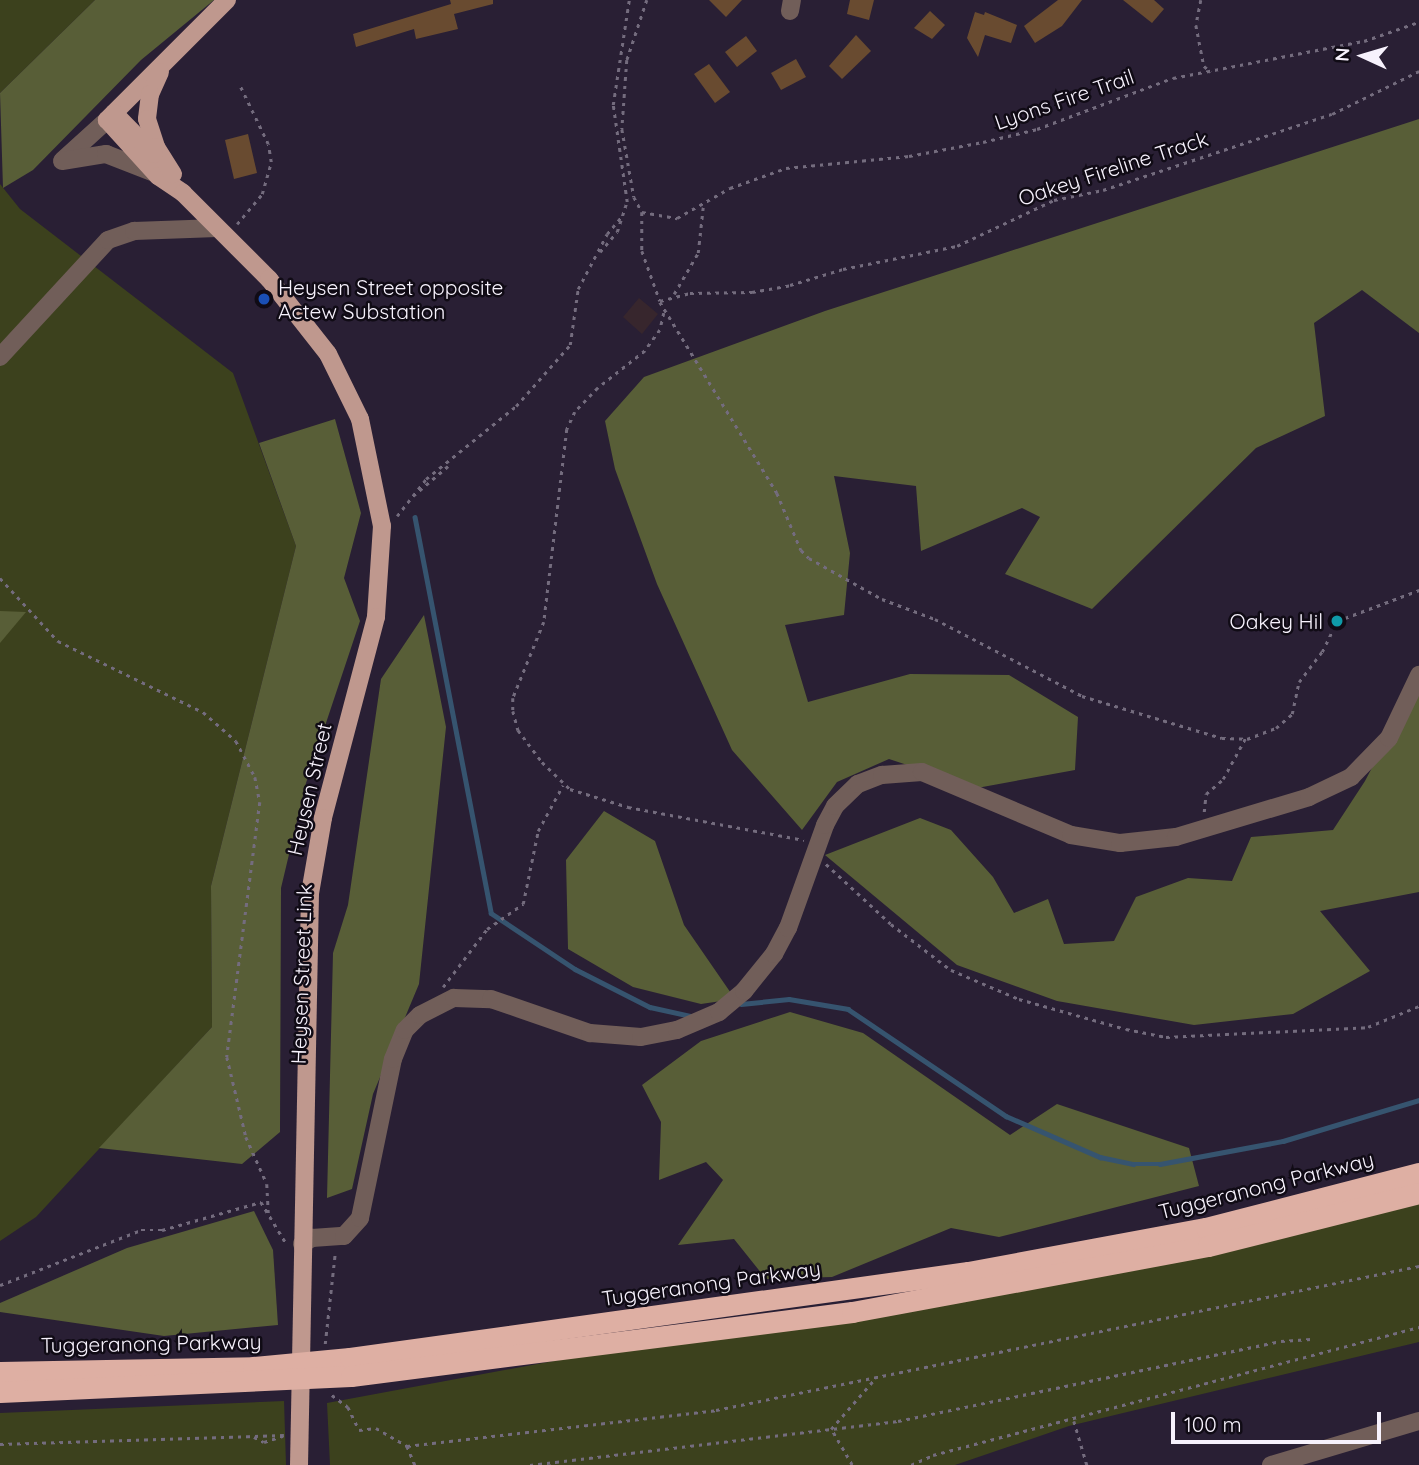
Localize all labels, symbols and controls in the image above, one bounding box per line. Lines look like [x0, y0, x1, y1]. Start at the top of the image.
north arrow [1328, 21, 1398, 91]
text: N [1330, 47, 1355, 62]
street label: Lyons Fire Trail [991, 63, 1137, 135]
street label: Oakey Fireline Track [1015, 125, 1211, 211]
place label: Heysen Street opposite Actew Substation [278, 274, 503, 324]
marker: Heysen Street opposite Actew Substation [256, 291, 272, 307]
place label: Oakey Hil [1230, 608, 1323, 634]
marker: Oakey Hil [1329, 613, 1345, 629]
street label: Heysen Street [281, 720, 337, 858]
street label: Heysen Street Link [285, 883, 317, 1065]
street label: Tuggeranong Parkway [1156, 1146, 1376, 1224]
street label: Tuggeranong Parkway [600, 1255, 822, 1311]
street label: Tuggeranong Parkway [40, 1328, 262, 1358]
scale bar [1174, 1398, 1384, 1442]
text: 100 m [1184, 1411, 1242, 1437]

